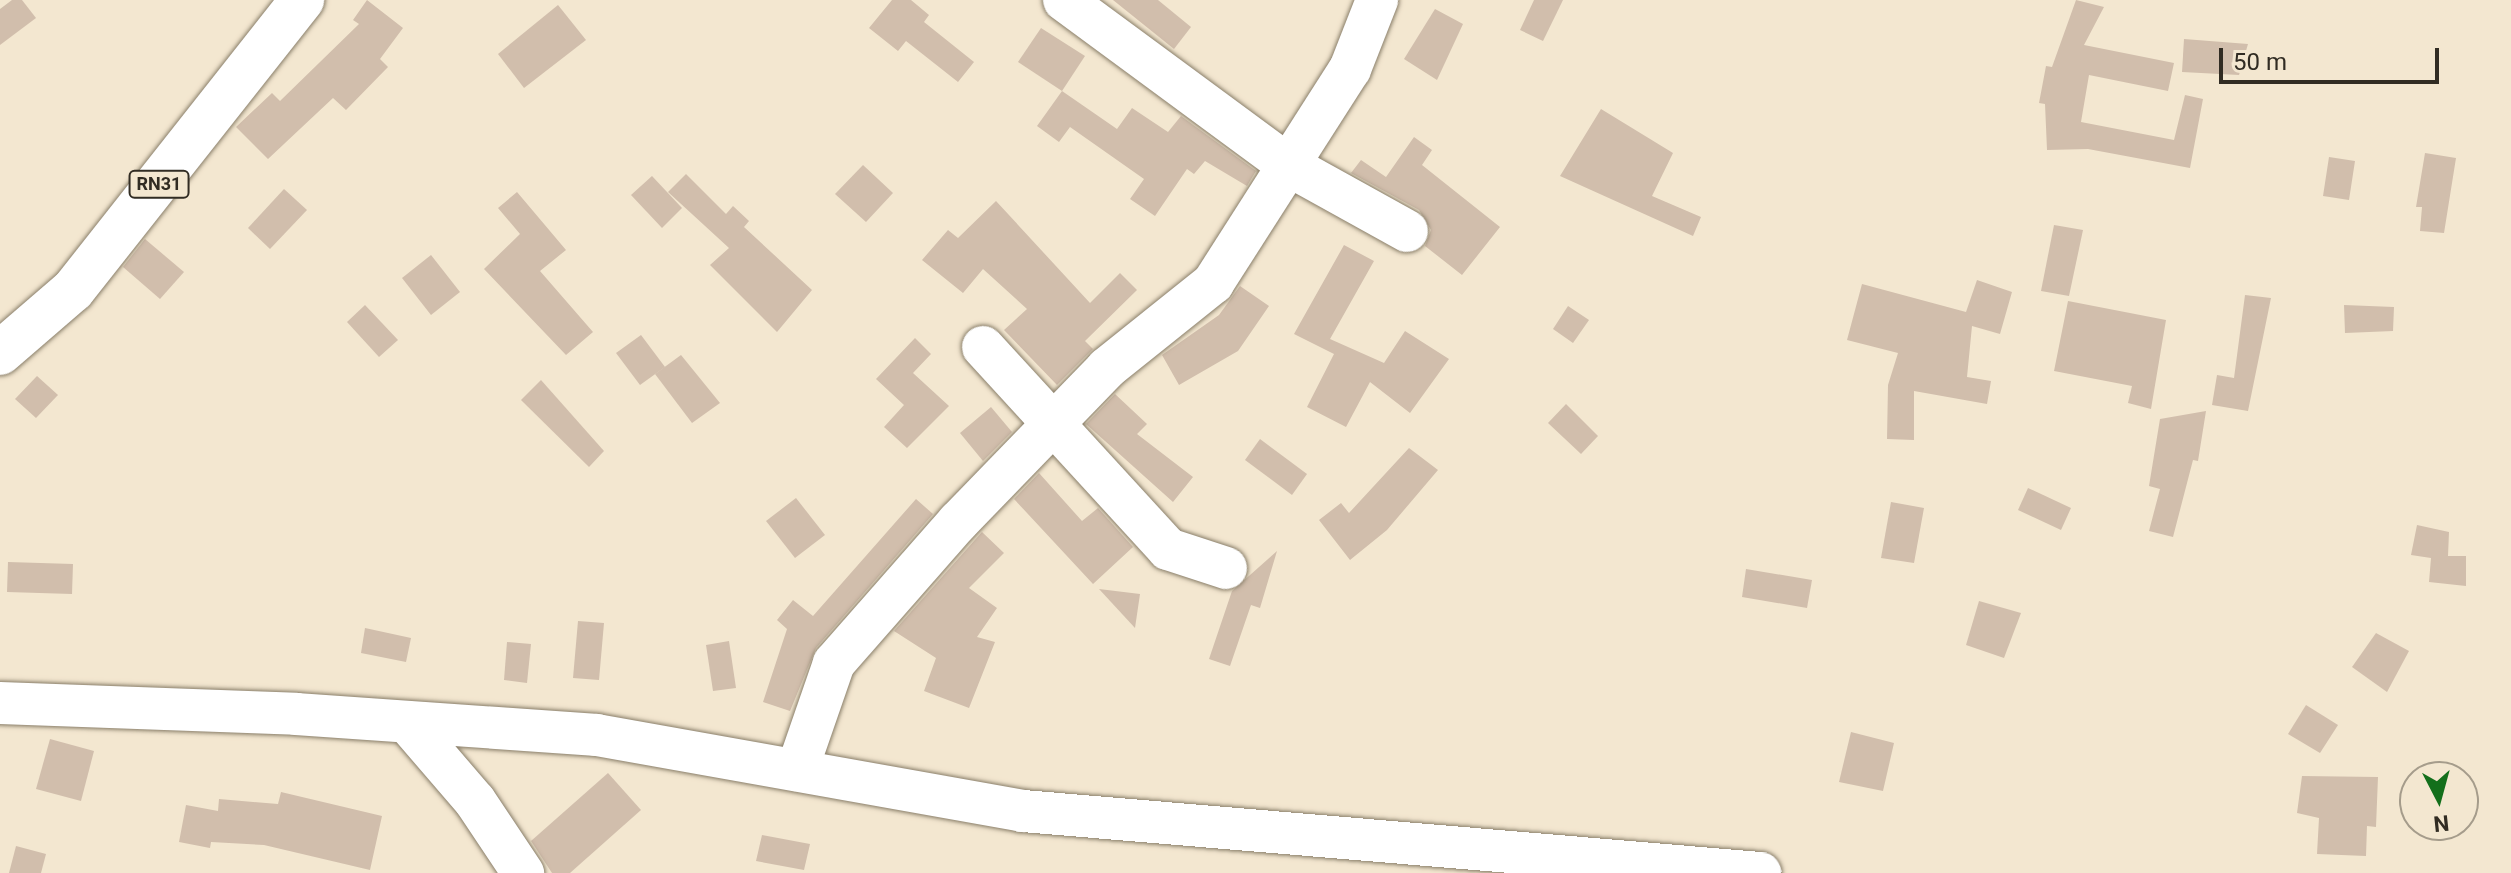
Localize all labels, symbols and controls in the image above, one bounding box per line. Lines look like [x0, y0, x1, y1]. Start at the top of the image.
scale bar [2223, 32, 2443, 82]
text: 50 m [2233, 48, 2287, 76]
road number: RN31 [127, 170, 191, 198]
north arrow [2399, 761, 2479, 841]
text: N [2432, 810, 2450, 837]

